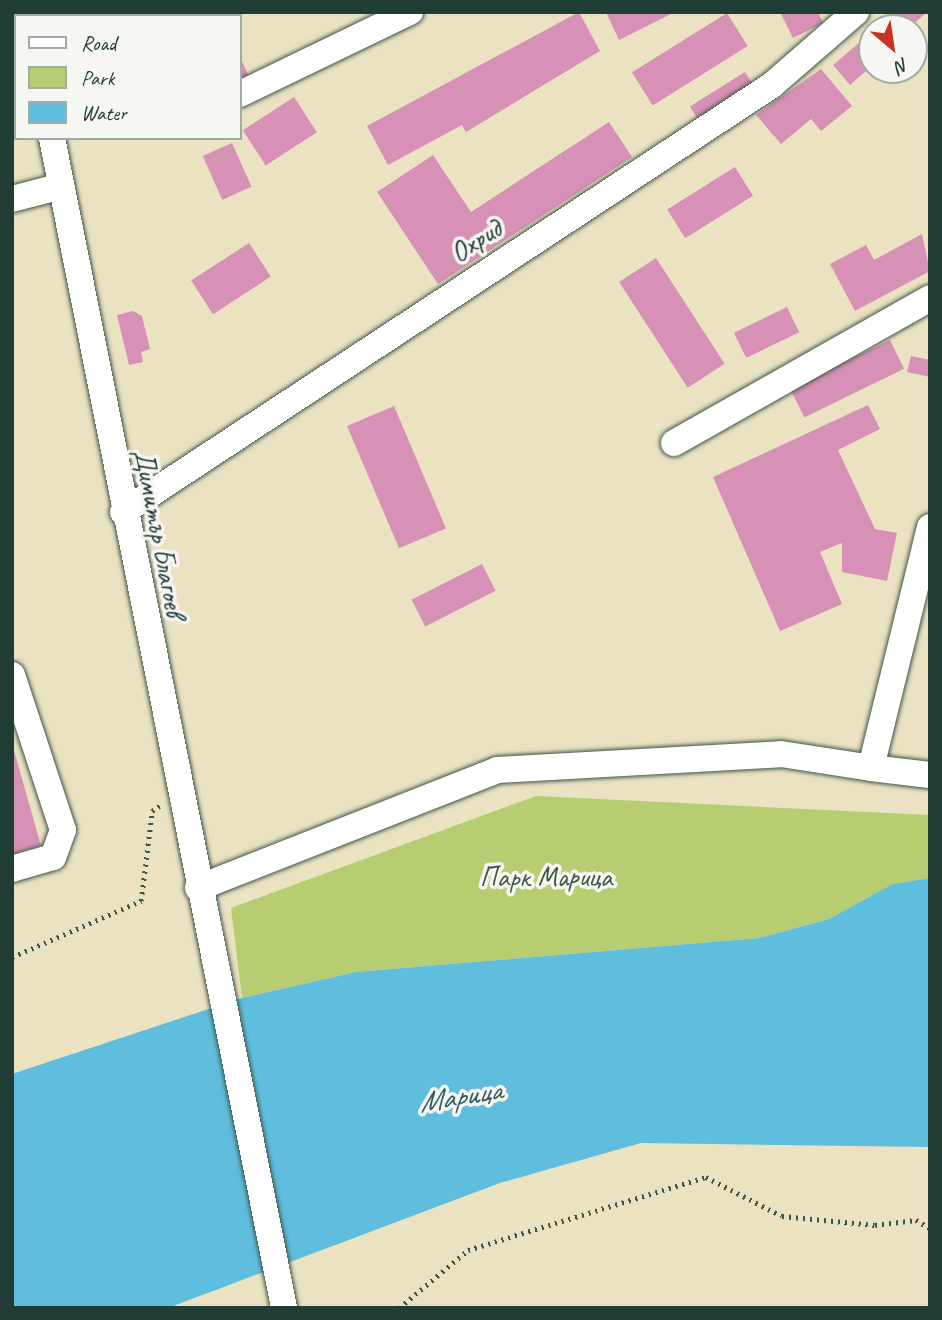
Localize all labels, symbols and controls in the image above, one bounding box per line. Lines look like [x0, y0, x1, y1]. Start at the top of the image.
legend [14, 14, 242, 140]
north arrow [858, 14, 928, 84]
text: Road [81, 30, 116, 56]
text: N [891, 52, 913, 79]
text: Park [81, 65, 114, 91]
text: Water [81, 100, 127, 126]
street label: Охрид [444, 212, 508, 270]
street label: Димитър Благоев [126, 445, 192, 621]
park label: Парк Марица [479, 860, 613, 894]
water label: Марица [416, 1072, 504, 1120]

